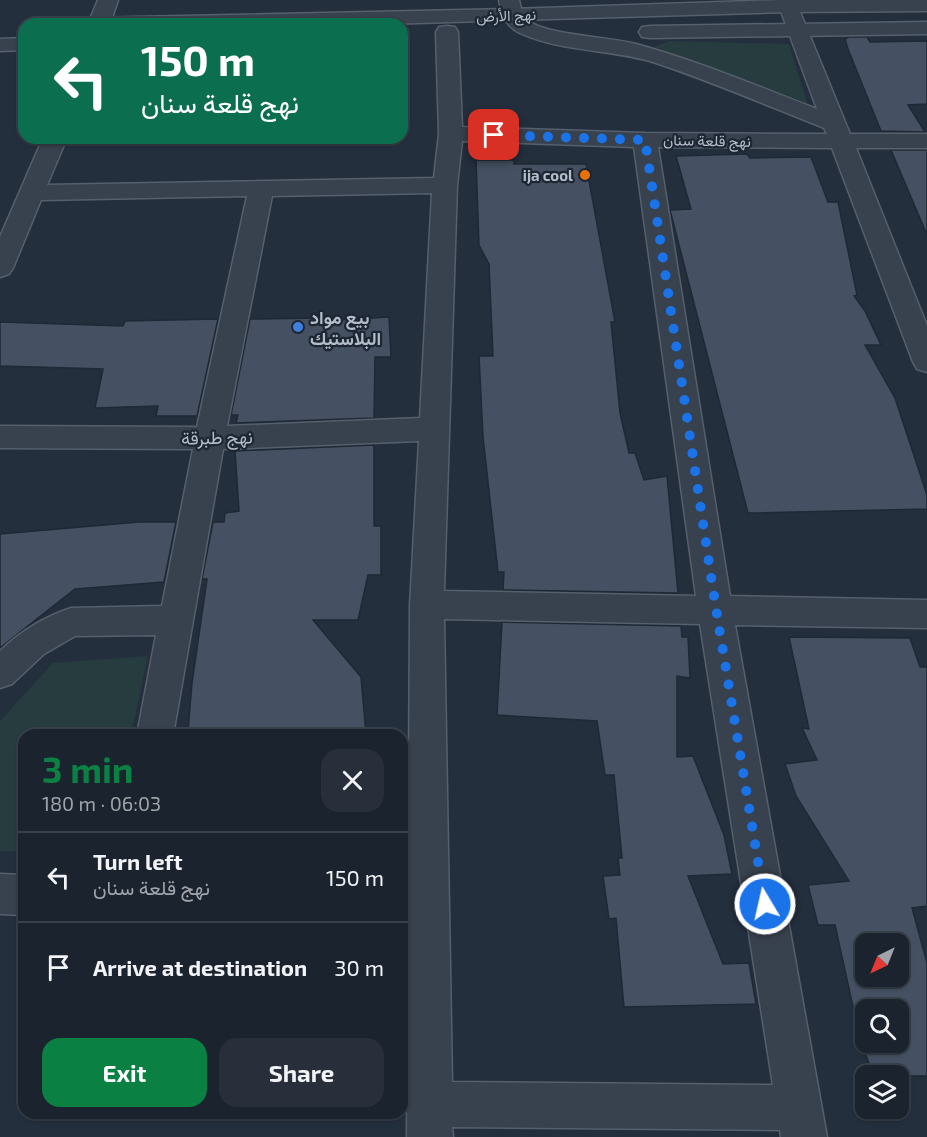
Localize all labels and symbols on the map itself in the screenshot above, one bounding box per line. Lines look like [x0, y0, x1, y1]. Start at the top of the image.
street label: نهج الأرض [476, 5, 536, 28]
pin [468, 109, 519, 160]
street label: نهج قلعة سنان [663, 130, 751, 153]
place label: ija cool [523, 166, 573, 184]
marker: ija cool [578, 168, 592, 182]
place label: بيع مواد البلاستيك [310, 306, 381, 350]
marker: بيع مواد البلاستيك [291, 320, 305, 334]
street label: نهج طبرقة [181, 425, 253, 451]
position arrow [733, 872, 797, 936]
north arrow [855, 933, 909, 987]

